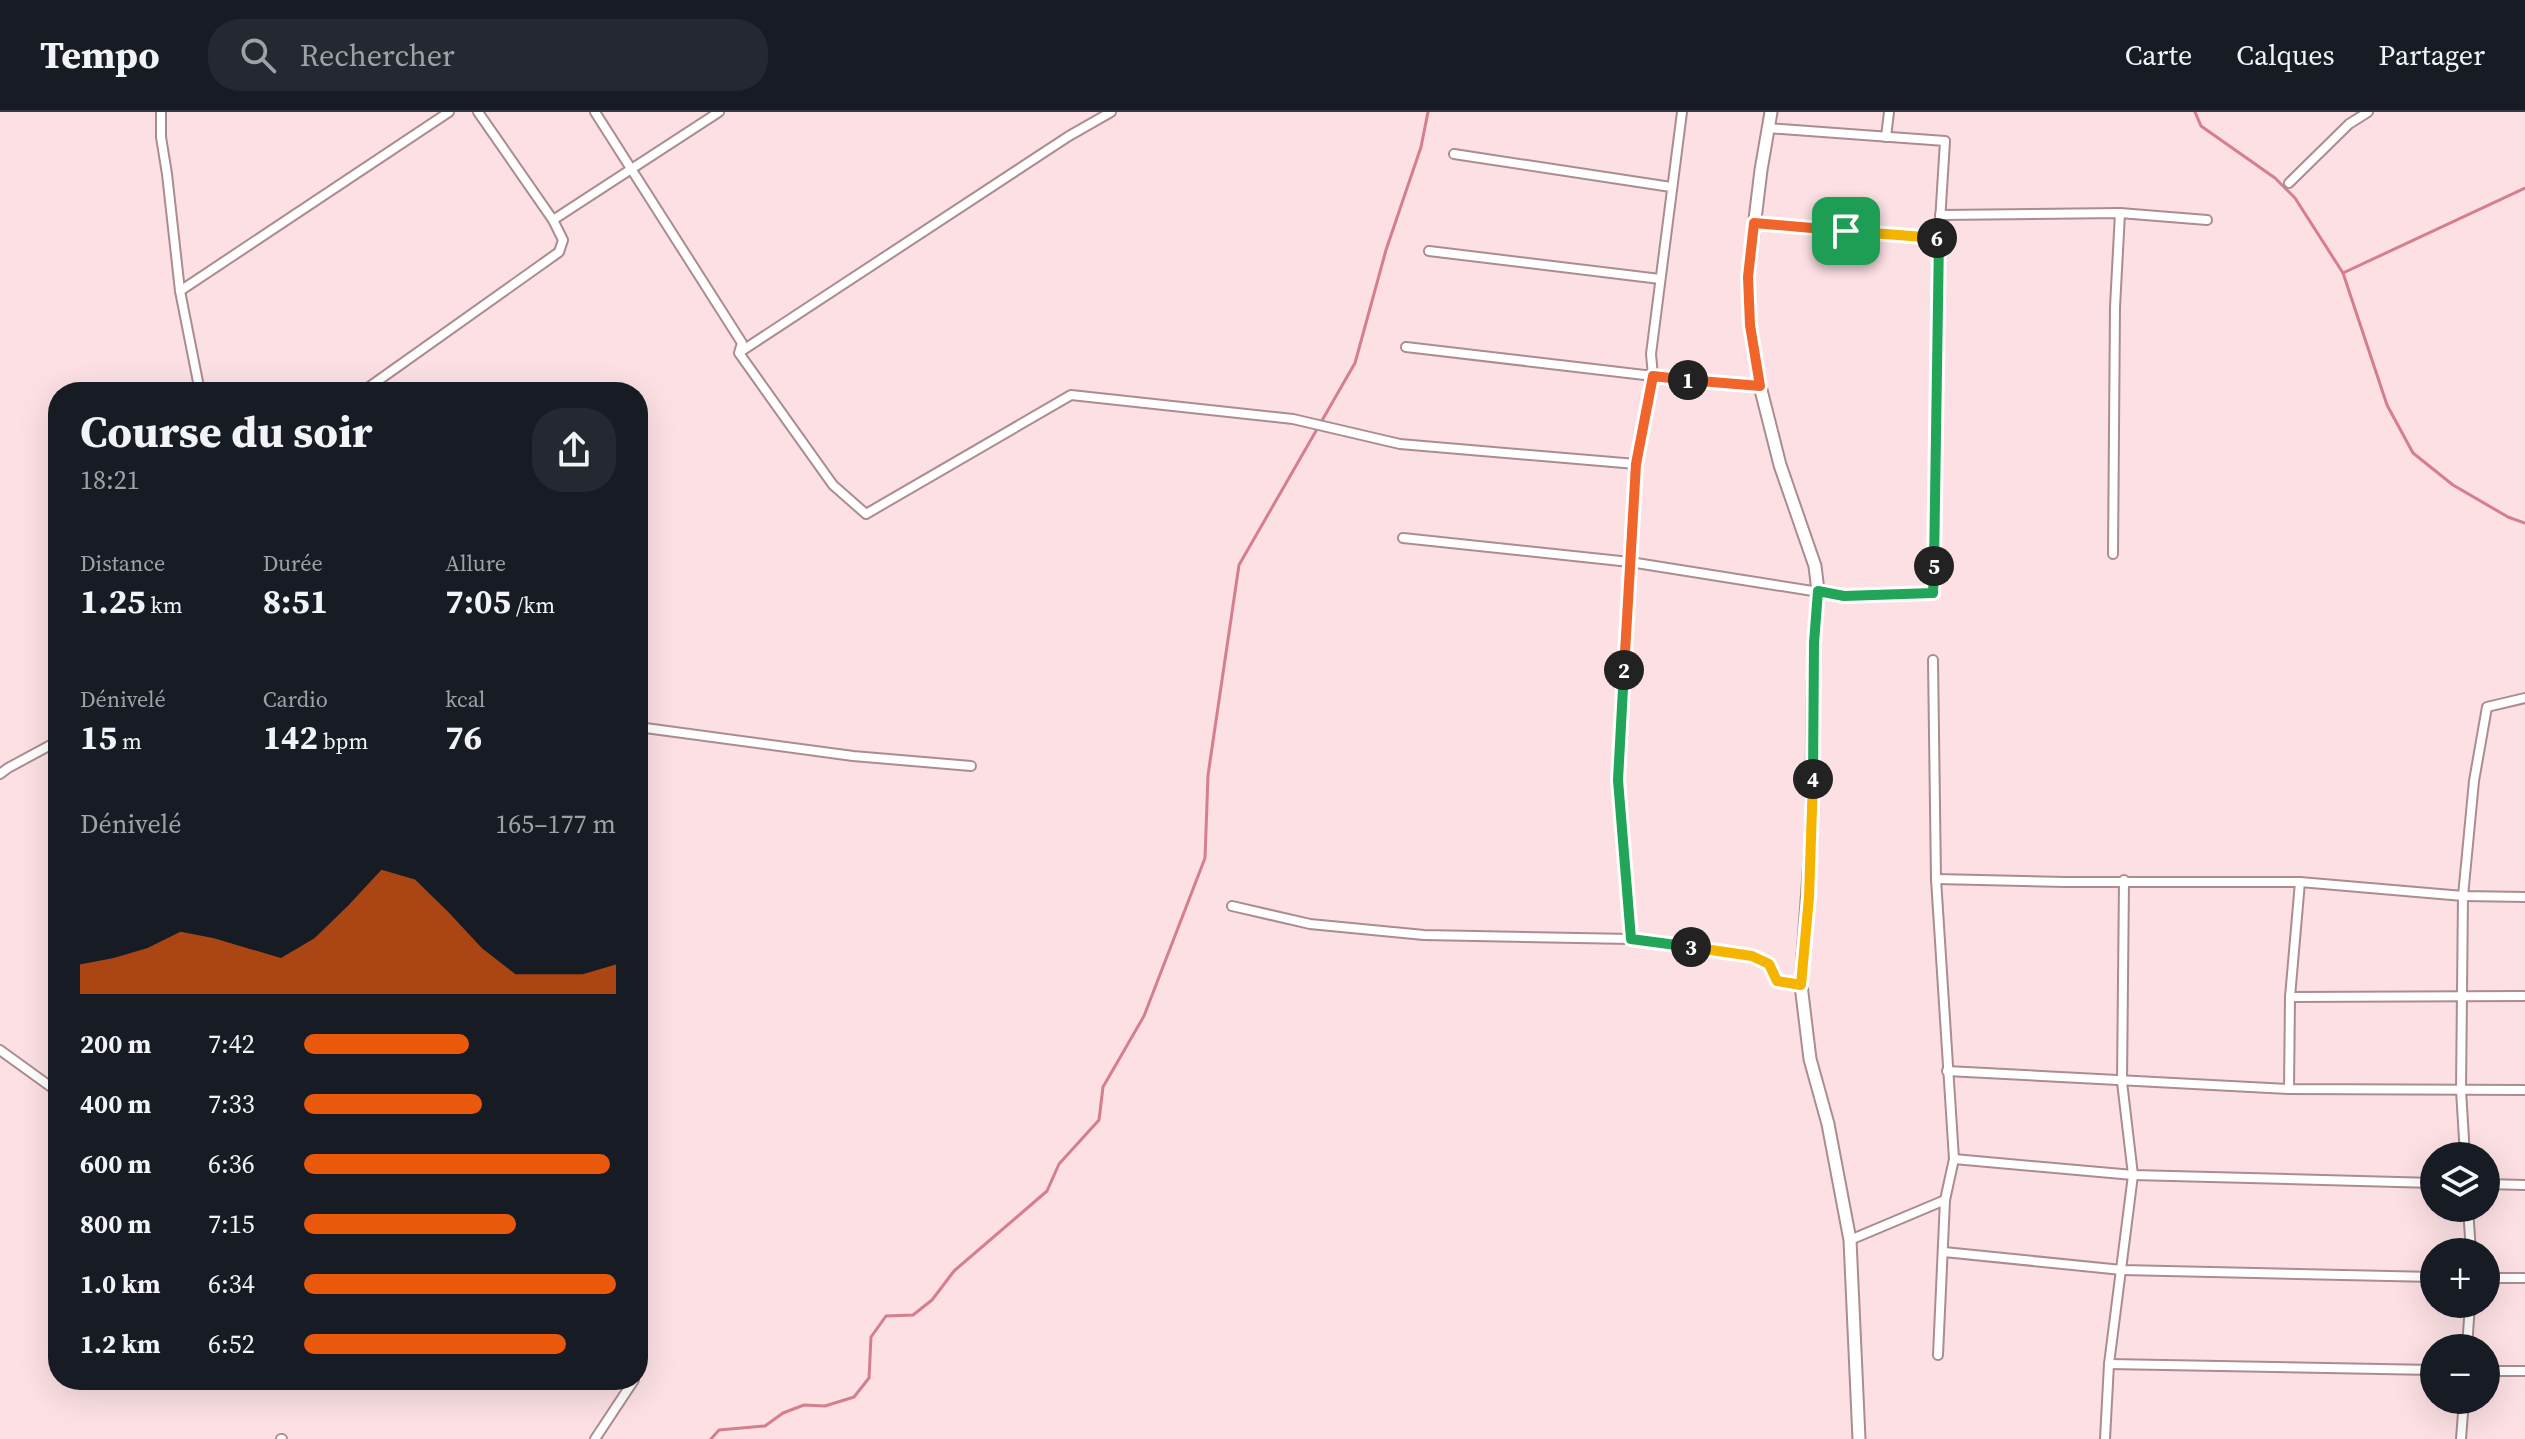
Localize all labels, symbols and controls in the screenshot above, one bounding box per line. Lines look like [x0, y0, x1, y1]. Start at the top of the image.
search box [208, 19, 768, 91]
text: Tempo [40, 29, 160, 81]
icon: search [236, 33, 280, 77]
text: Rechercher [300, 35, 455, 76]
text: Carte [2125, 36, 2192, 74]
text: Calques [2236, 36, 2335, 74]
text: Partager [2379, 36, 2485, 74]
pin [1812, 197, 1880, 265]
icon: arrive [1824, 209, 1868, 253]
pin: 6 [1917, 218, 1957, 258]
text: 6 [1931, 223, 1943, 253]
pin: 1 [1668, 360, 1708, 400]
text: 1 [1682, 365, 1694, 395]
text: Course du soir [80, 401, 373, 462]
button: share [532, 408, 616, 492]
text: 18:21 [80, 462, 140, 498]
pin: 5 [1914, 546, 1954, 586]
text: Distance [80, 548, 165, 578]
text: Durée [263, 548, 323, 578]
text: Allure [445, 548, 506, 578]
text: 5 [1928, 551, 1940, 581]
text: 1.25 [80, 578, 145, 624]
text: 8:51 [263, 578, 328, 624]
text: 7:05 [445, 578, 511, 624]
text: km [145, 590, 182, 620]
text: /km [511, 590, 555, 620]
pin: 2 [1604, 650, 1644, 690]
text: 2 [1618, 655, 1630, 685]
text: Dénivelé [80, 684, 166, 714]
text: Cardio [263, 684, 328, 714]
text: kcal [445, 684, 485, 714]
text: 15 [80, 714, 117, 760]
text: 142 [263, 714, 318, 760]
text: 76 [445, 714, 482, 760]
text: m [117, 726, 142, 756]
text: bpm [318, 726, 368, 756]
pin: 4 [1793, 759, 1833, 799]
text: 4 [1807, 764, 1819, 794]
text: Dénivelé [80, 806, 181, 842]
text: 165–177 m [495, 806, 616, 842]
pin: 3 [1671, 927, 1711, 967]
text: 3 [1685, 932, 1697, 962]
text: 200 m [80, 1026, 151, 1062]
text: 7:42 [208, 1026, 255, 1062]
text: 400 m [80, 1086, 151, 1122]
text: 7:33 [208, 1086, 255, 1122]
map controls [2420, 1142, 2500, 1414]
button: layers [2420, 1142, 2500, 1222]
text: 600 m [80, 1146, 151, 1182]
text: 6:36 [208, 1146, 255, 1182]
text: 800 m [80, 1206, 151, 1242]
text: 7:15 [208, 1206, 255, 1242]
button: + [2420, 1238, 2500, 1318]
text: 1.0 km [80, 1266, 161, 1302]
text: 6:34 [208, 1266, 255, 1302]
text: 1.2 km [80, 1326, 161, 1362]
text: 6:52 [208, 1326, 255, 1362]
button: − [2420, 1334, 2500, 1414]

